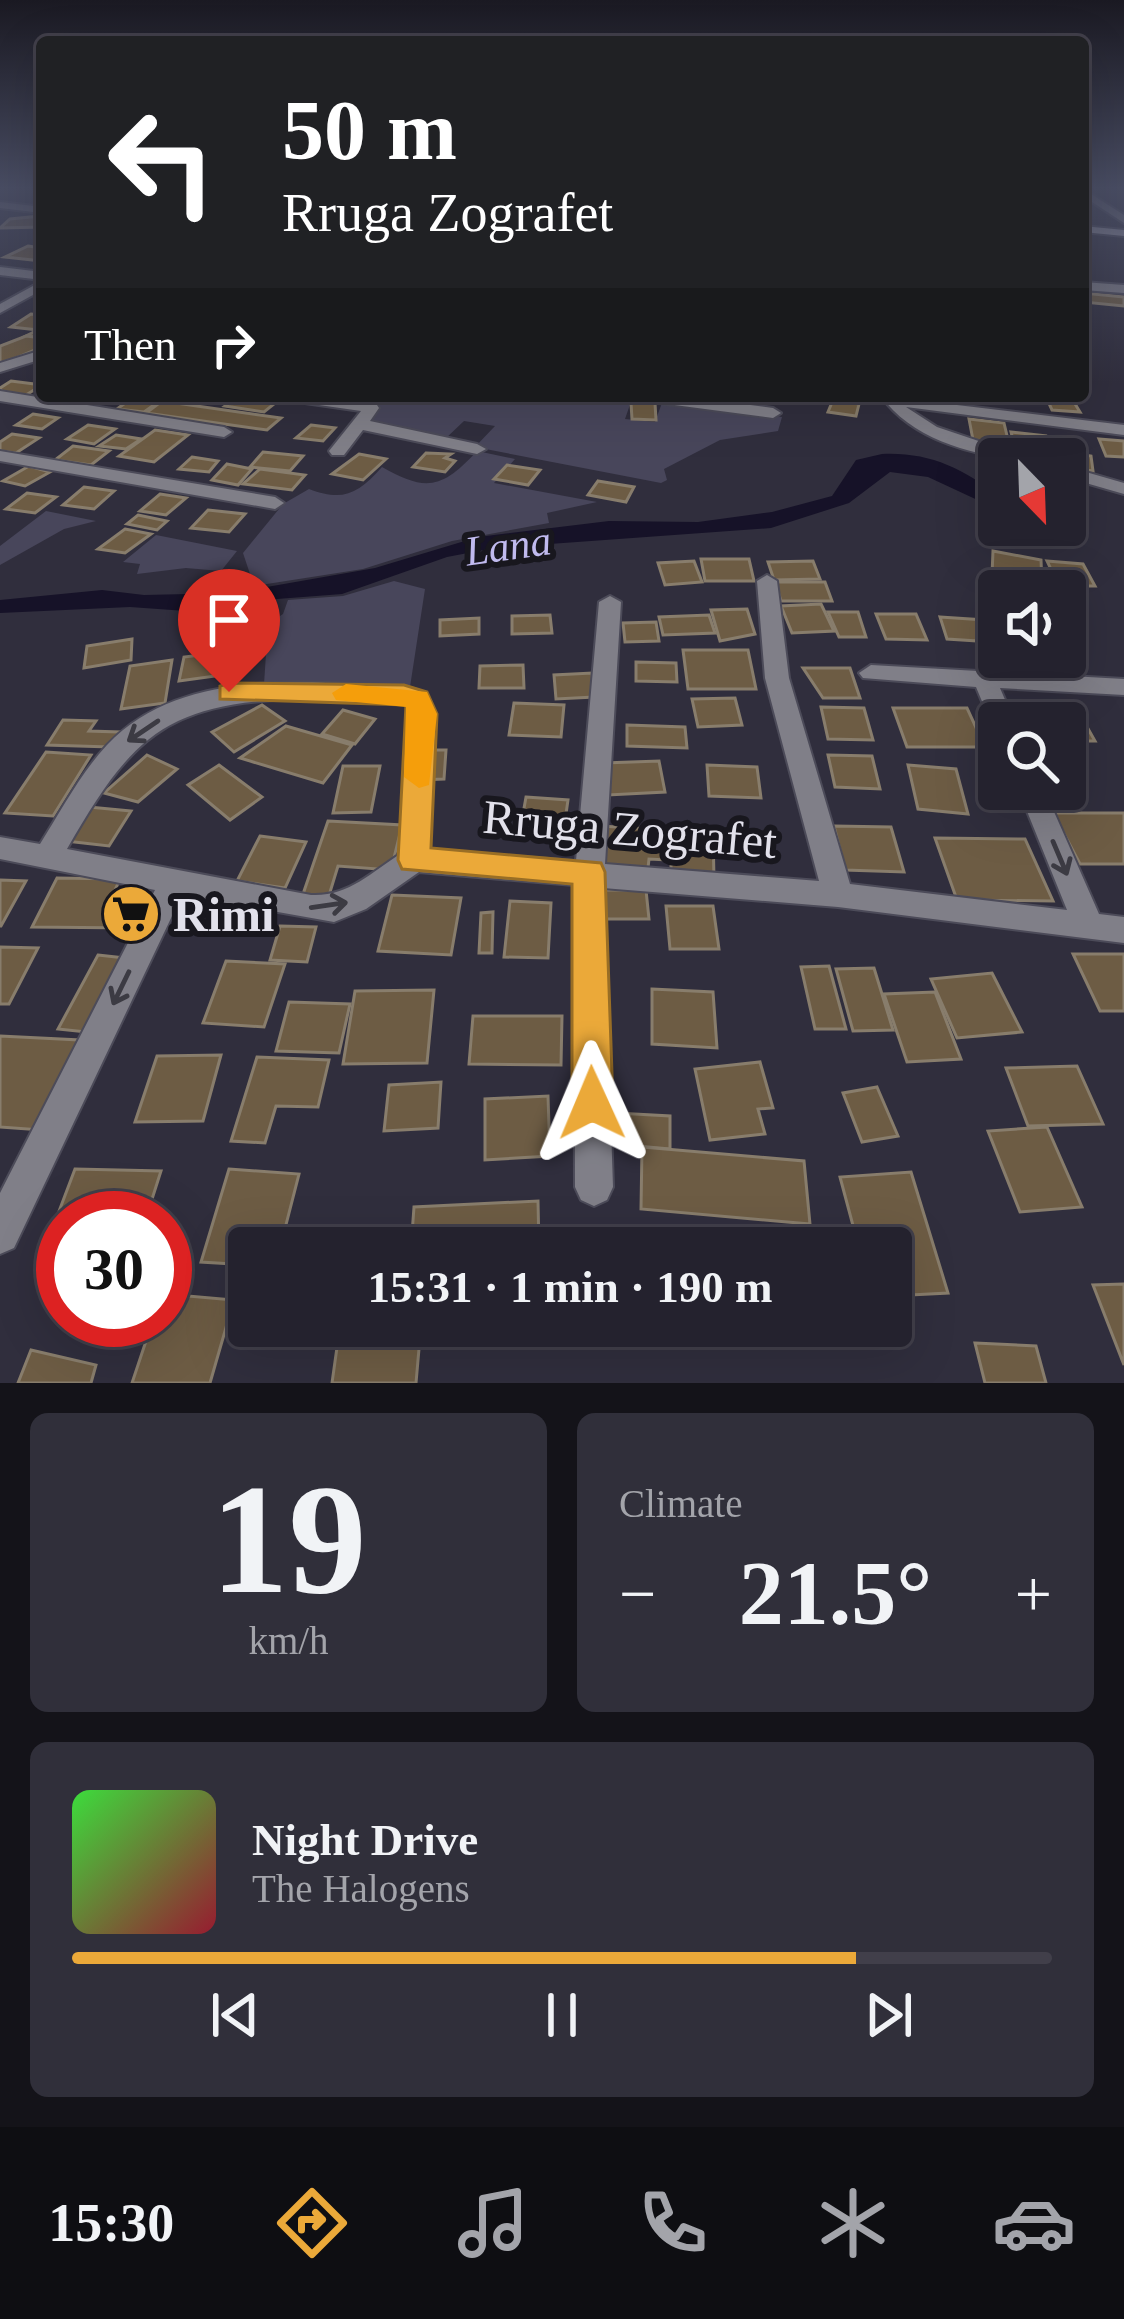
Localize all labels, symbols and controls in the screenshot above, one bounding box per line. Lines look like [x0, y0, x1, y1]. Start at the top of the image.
icon: left [84, 84, 240, 240]
text: 50 m [282, 84, 457, 177]
text: Rruga Zografet [282, 183, 613, 243]
icon: right [200, 312, 266, 378]
text: Then [84, 320, 176, 370]
north arrow [978, 438, 1086, 546]
map controls [978, 438, 1086, 810]
water label: Lana [461, 517, 554, 575]
pin [178, 569, 280, 692]
button: sound [978, 570, 1086, 678]
icon: arrive [196, 587, 262, 653]
button: search [978, 702, 1086, 810]
one-way arrow [126, 718, 160, 743]
street label: Rruga Zografet [481, 790, 780, 868]
one-way arrow [1051, 838, 1072, 875]
supermarket icon: Rimi [100, 883, 162, 945]
place label: Rimi [173, 888, 274, 941]
one-way arrow [309, 894, 348, 916]
one-way arrow [109, 970, 132, 1005]
position arrow [529, 1040, 655, 1166]
speed limit sign: 30 [36, 1191, 192, 1347]
text: 15:31 · 1 min · 190 m [368, 1262, 773, 1312]
text: 19 [211, 1453, 367, 1626]
text: Climate [619, 1482, 742, 1525]
text: 21.5° [739, 1544, 932, 1643]
text: − [619, 1557, 656, 1630]
text: + [1015, 1557, 1052, 1630]
text: km/h [248, 1619, 329, 1662]
text: Night Drive [252, 1815, 478, 1865]
text: The Halogens [252, 1867, 470, 1910]
icon: previous [202, 1982, 268, 2048]
icon: pause [529, 1982, 595, 2048]
icon: next [856, 1982, 922, 2048]
icon: directions [270, 2181, 354, 2265]
icon: music [451, 2181, 535, 2265]
icon: phone [631, 2181, 715, 2265]
icon: climate [811, 2181, 895, 2265]
icon: car [992, 2181, 1076, 2265]
text: 15:30 [48, 2193, 174, 2253]

